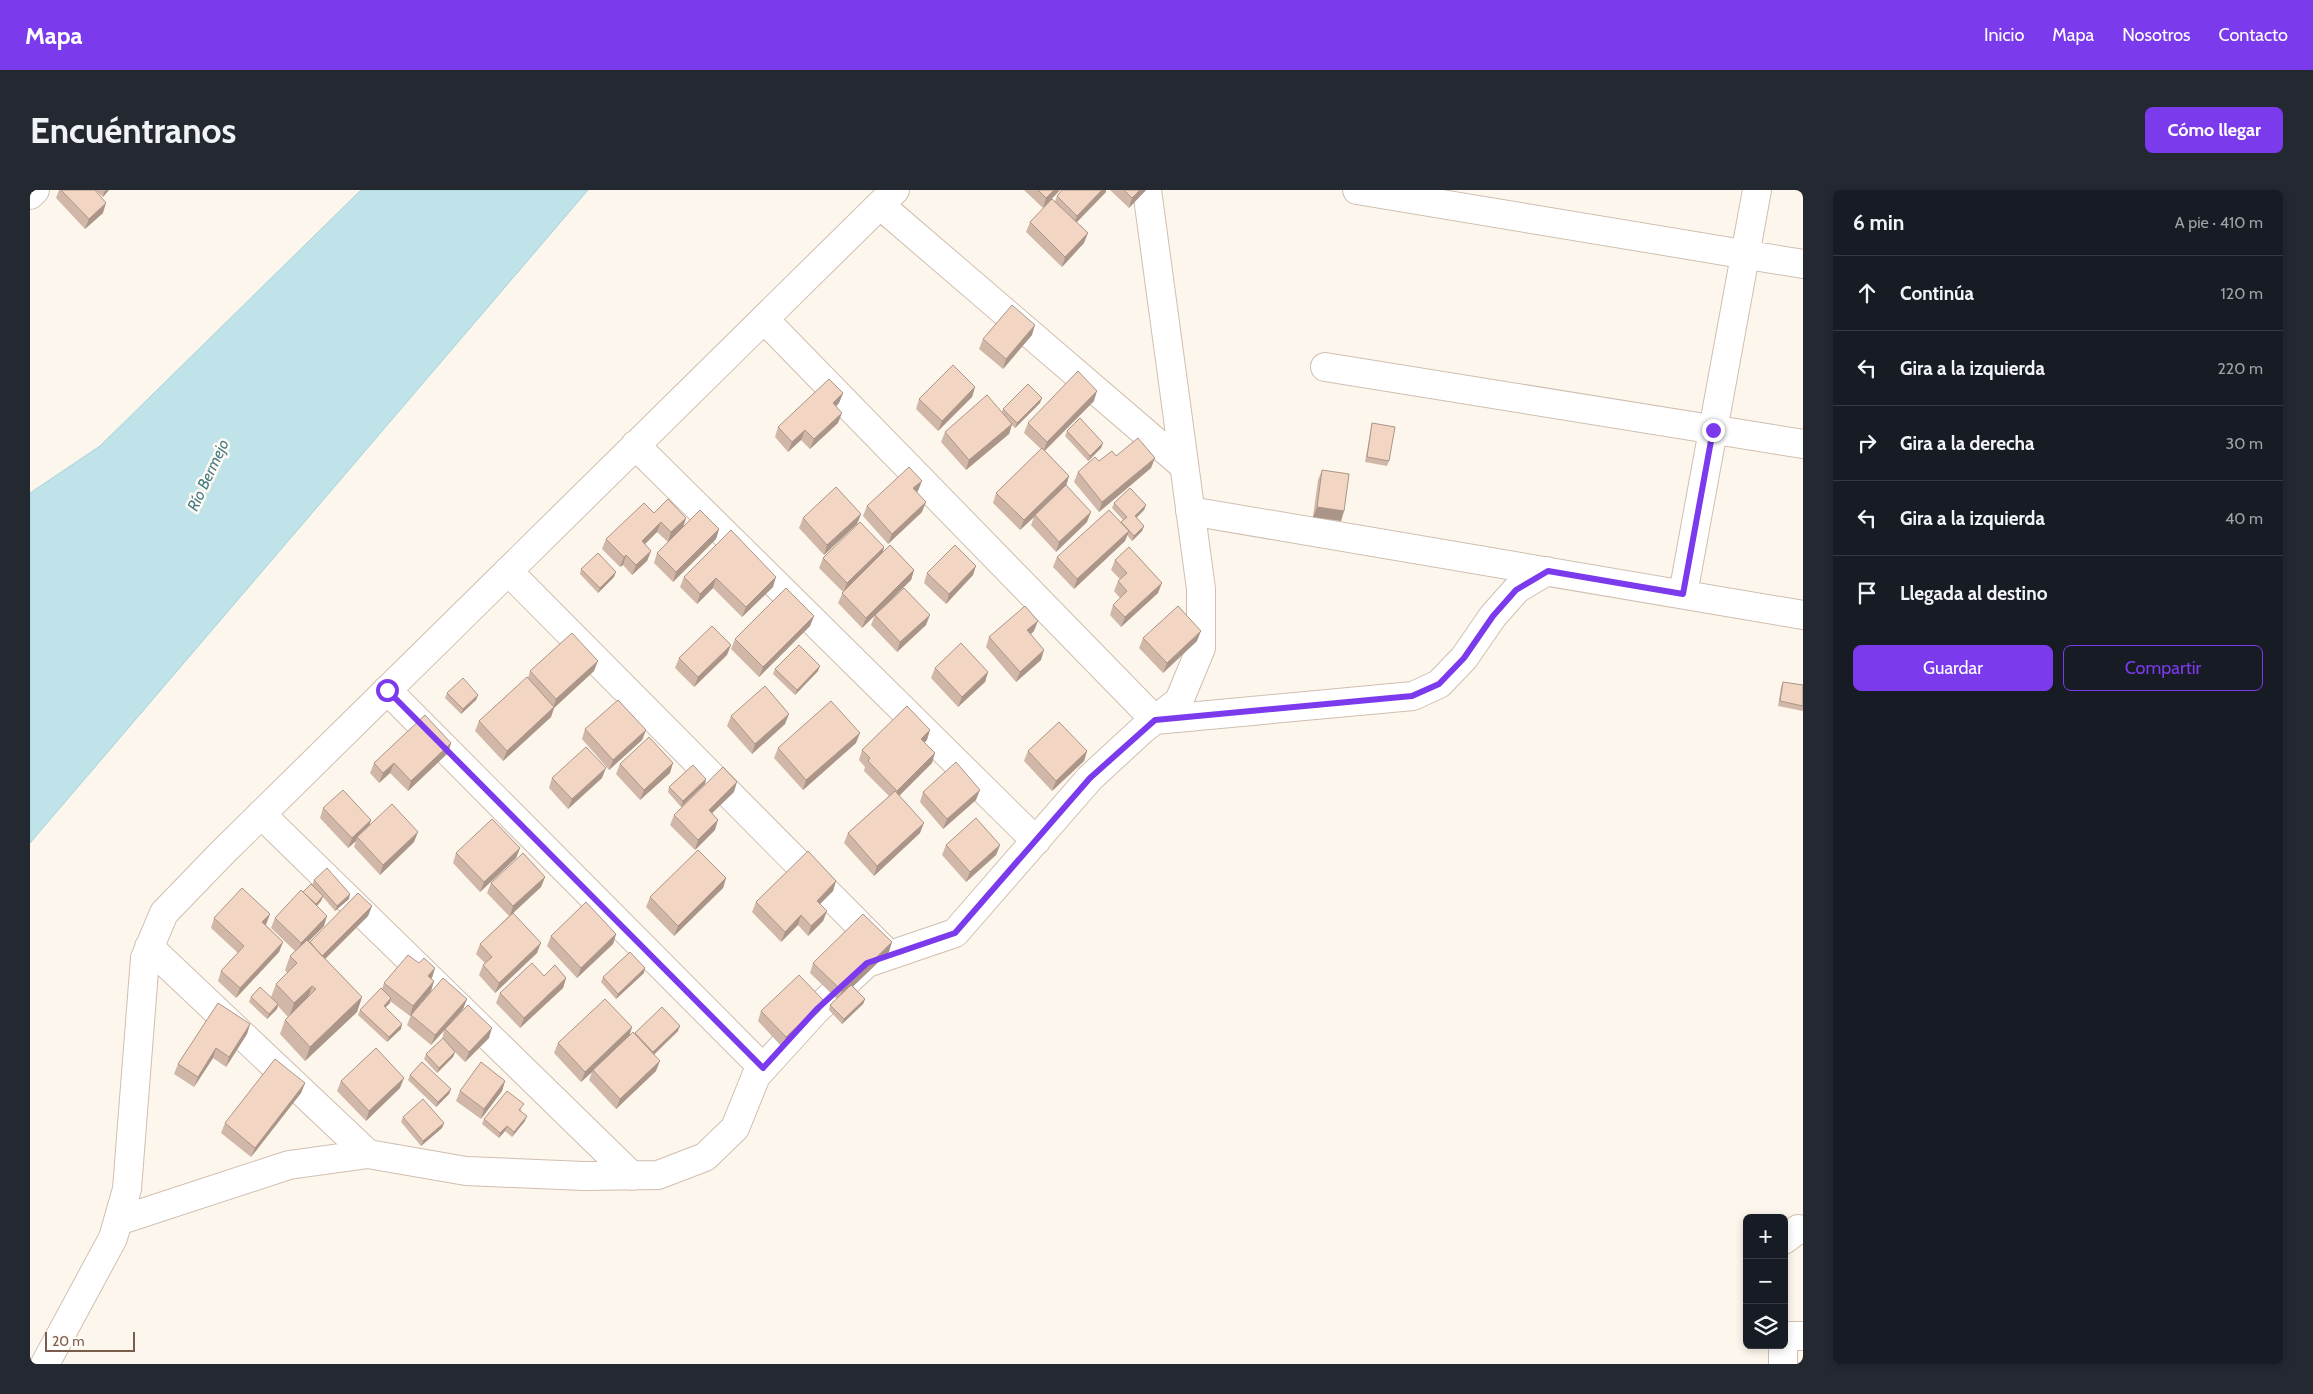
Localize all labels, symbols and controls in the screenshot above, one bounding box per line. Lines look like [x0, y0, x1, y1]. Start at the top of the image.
text: Mapa [25, 21, 82, 50]
text: Inicio [1984, 24, 2024, 46]
text: Mapa [2052, 24, 2094, 46]
text: Nosotros [2122, 24, 2191, 46]
text: Contacto [2219, 24, 2288, 46]
button: Cómo llegar [2145, 107, 2283, 153]
text: Encuéntranos [30, 109, 236, 152]
text: 6 min [1853, 210, 1904, 235]
text: A pie · 410 m [2175, 213, 2263, 232]
icon: ahead [1853, 279, 1881, 307]
text: Continúa [1900, 282, 1974, 305]
text: 120 m [2221, 284, 2263, 303]
icon: left [1853, 354, 1881, 382]
text: Gira a la izquierda [1900, 357, 2045, 380]
text: 220 m [2217, 359, 2263, 378]
route end [1702, 419, 1725, 442]
icon: right [1853, 429, 1881, 457]
text: Gira a la derecha [1900, 432, 2035, 455]
text: 30 m [2226, 434, 2263, 453]
water label: Río Bermejo [183, 436, 233, 514]
icon: left [1853, 504, 1881, 532]
text: Gira a la izquierda [1900, 507, 2045, 530]
text: 40 m [2225, 509, 2263, 528]
icon: arrive [1853, 579, 1881, 607]
text: Llegada al destino [1900, 582, 2047, 605]
button: Guardar [1853, 645, 2053, 691]
button: Compartir [2063, 645, 2263, 691]
route start [376, 679, 399, 702]
map controls [1743, 1214, 1788, 1349]
button: + [1743, 1214, 1788, 1259]
button: − [1743, 1259, 1788, 1304]
button: layers [1743, 1304, 1788, 1349]
scale bar [45, 1329, 135, 1352]
text: 20 m [52, 1332, 85, 1350]

